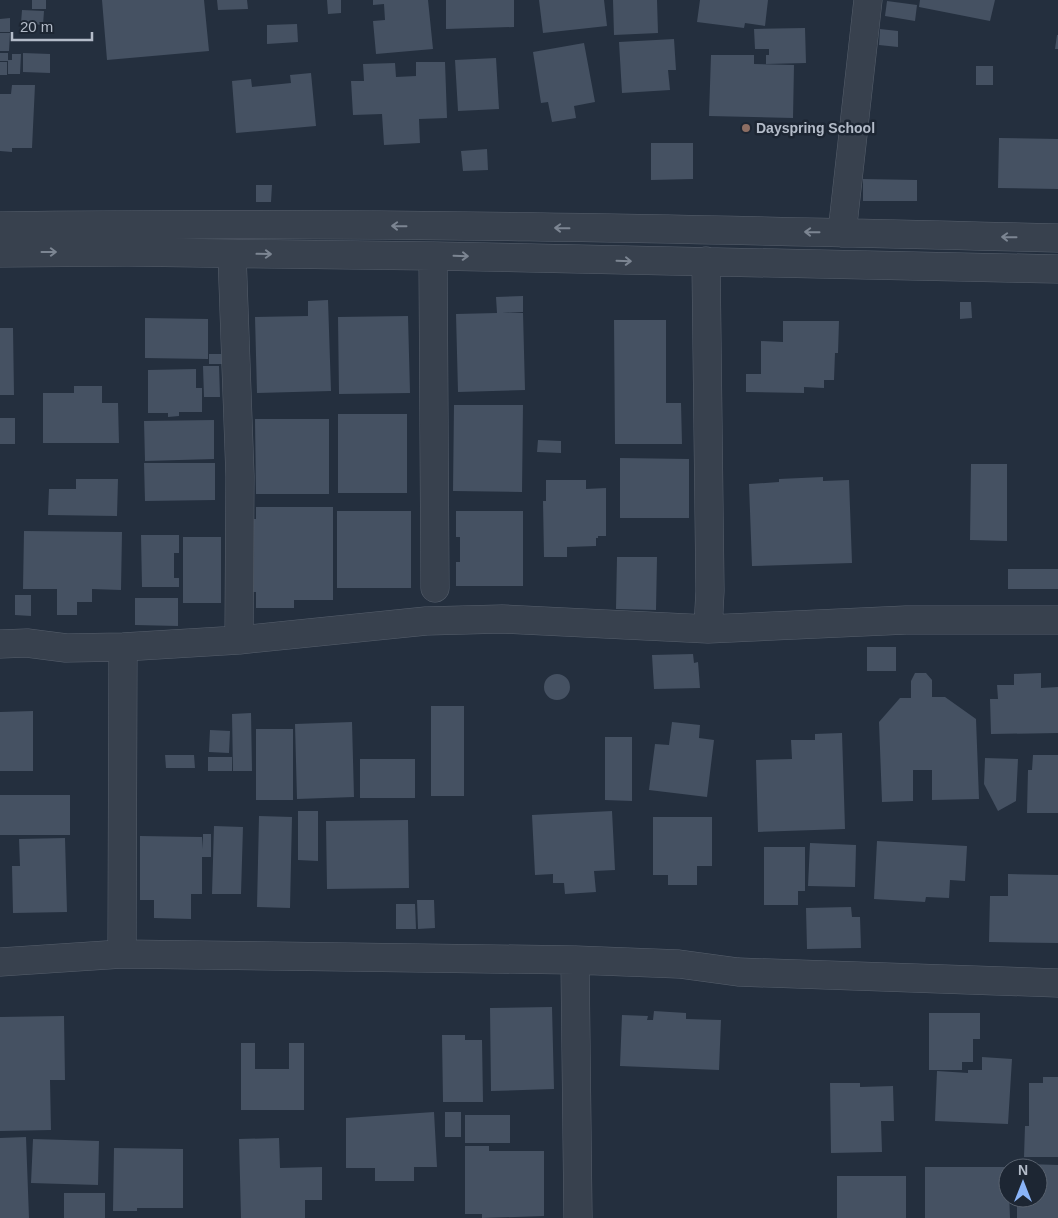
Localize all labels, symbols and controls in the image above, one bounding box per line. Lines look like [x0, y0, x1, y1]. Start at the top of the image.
scale bar [12, 10, 92, 42]
text: 20 m [20, 18, 53, 35]
place label: Dayspring School [756, 120, 875, 136]
marker: Dayspring School [740, 122, 752, 134]
one-way arrow [392, 221, 408, 231]
one-way arrow [554, 223, 570, 233]
one-way arrow [804, 227, 820, 237]
one-way arrow [1002, 232, 1018, 242]
one-way arrow [40, 247, 56, 257]
one-way arrow [255, 249, 271, 259]
one-way arrow [453, 252, 469, 261]
one-way arrow [615, 256, 631, 266]
north arrow [998, 1158, 1048, 1208]
text: N [1018, 1162, 1028, 1178]

